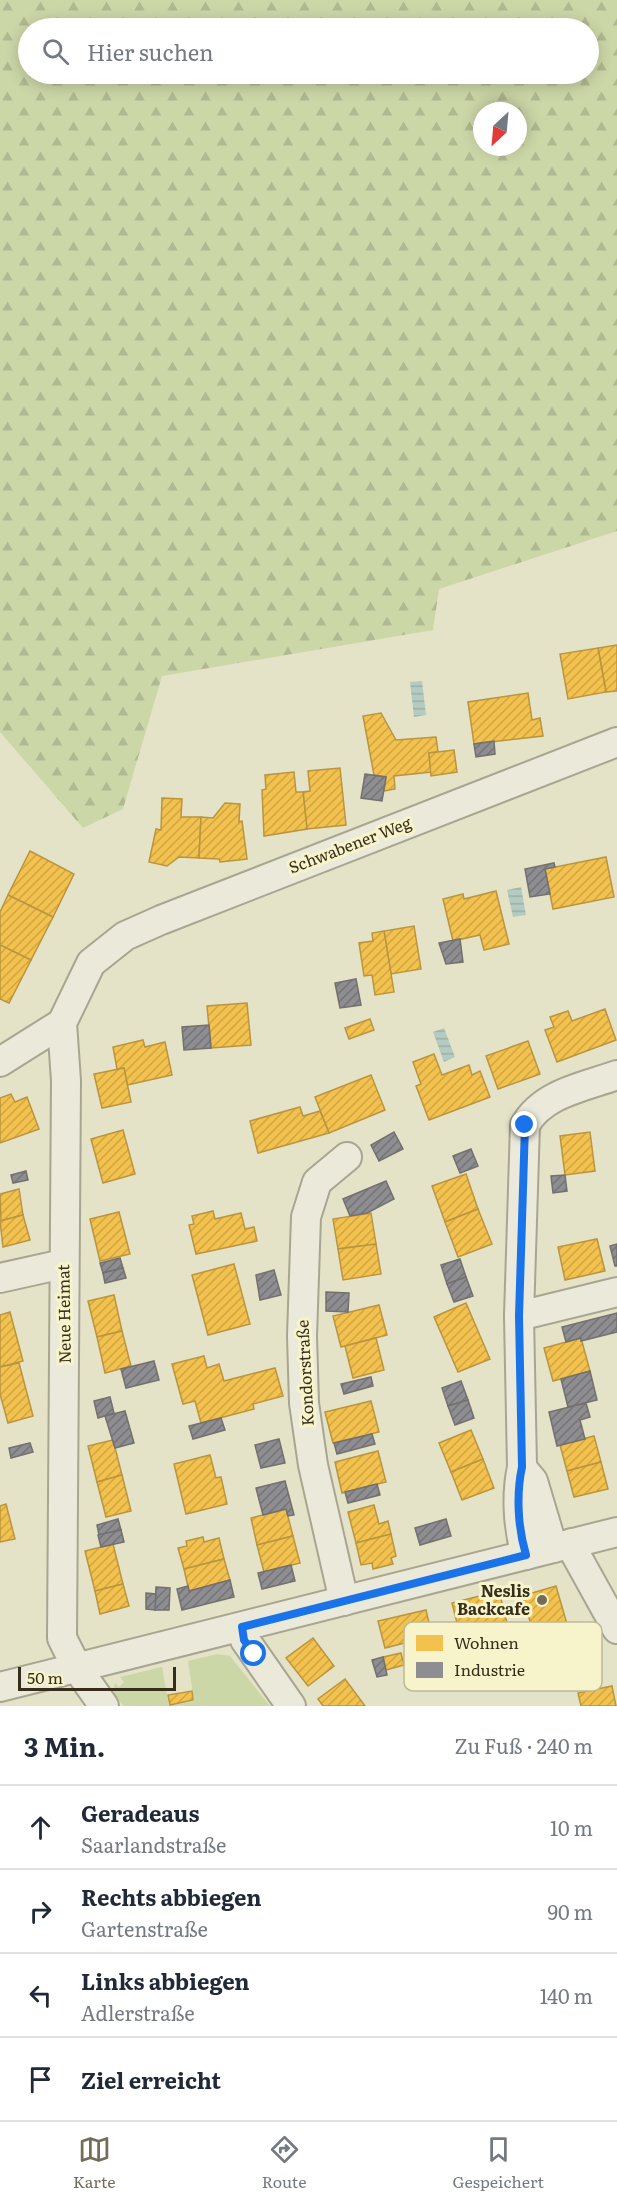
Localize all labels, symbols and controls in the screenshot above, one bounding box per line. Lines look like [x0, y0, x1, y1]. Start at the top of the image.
search box [18, 18, 599, 84]
icon: search [39, 35, 72, 68]
text: Hier suchen [87, 35, 214, 68]
north arrow [473, 102, 527, 156]
street label: Schwabener Weg [285, 810, 415, 879]
route end [511, 1111, 537, 1137]
street label: Neue Heimat [50, 1264, 76, 1364]
street label: Kondorstraße [289, 1319, 319, 1427]
place label: Neslis Backcafe [457, 1578, 530, 1620]
marker: Neslis Backcafe [535, 1593, 549, 1607]
legend [404, 1622, 602, 1691]
text: Wohnen [454, 1630, 519, 1654]
route start [240, 1640, 266, 1666]
text: Industrie [454, 1657, 525, 1681]
scale bar [18, 1664, 176, 1692]
text: 50 m [27, 1665, 63, 1689]
text: 3 Min. [24, 1726, 105, 1765]
text: Zu Fuß · 240 m [454, 1730, 593, 1760]
text: Geradeaus [81, 1796, 199, 1829]
icon: ahead [24, 1811, 57, 1844]
text: 10 m [550, 1812, 593, 1842]
text: Saarlandstraße [81, 1829, 226, 1859]
text: Rechts abbiegen [81, 1880, 261, 1913]
icon: right [24, 1895, 57, 1928]
text: 90 m [548, 1896, 593, 1926]
text: Gartenstraße [81, 1913, 208, 1943]
text: Links abbiegen [81, 1964, 250, 1997]
icon: left [24, 1979, 57, 2012]
text: 140 m [540, 1980, 593, 2010]
text: Adlerstraße [81, 1997, 195, 2027]
icon: arrive [24, 2063, 57, 2096]
text: Ziel erreicht [81, 2063, 221, 2096]
tab: Karte [73, 2133, 116, 2193]
tab: Route [262, 2133, 306, 2193]
tab: Gespeichert [453, 2133, 544, 2193]

